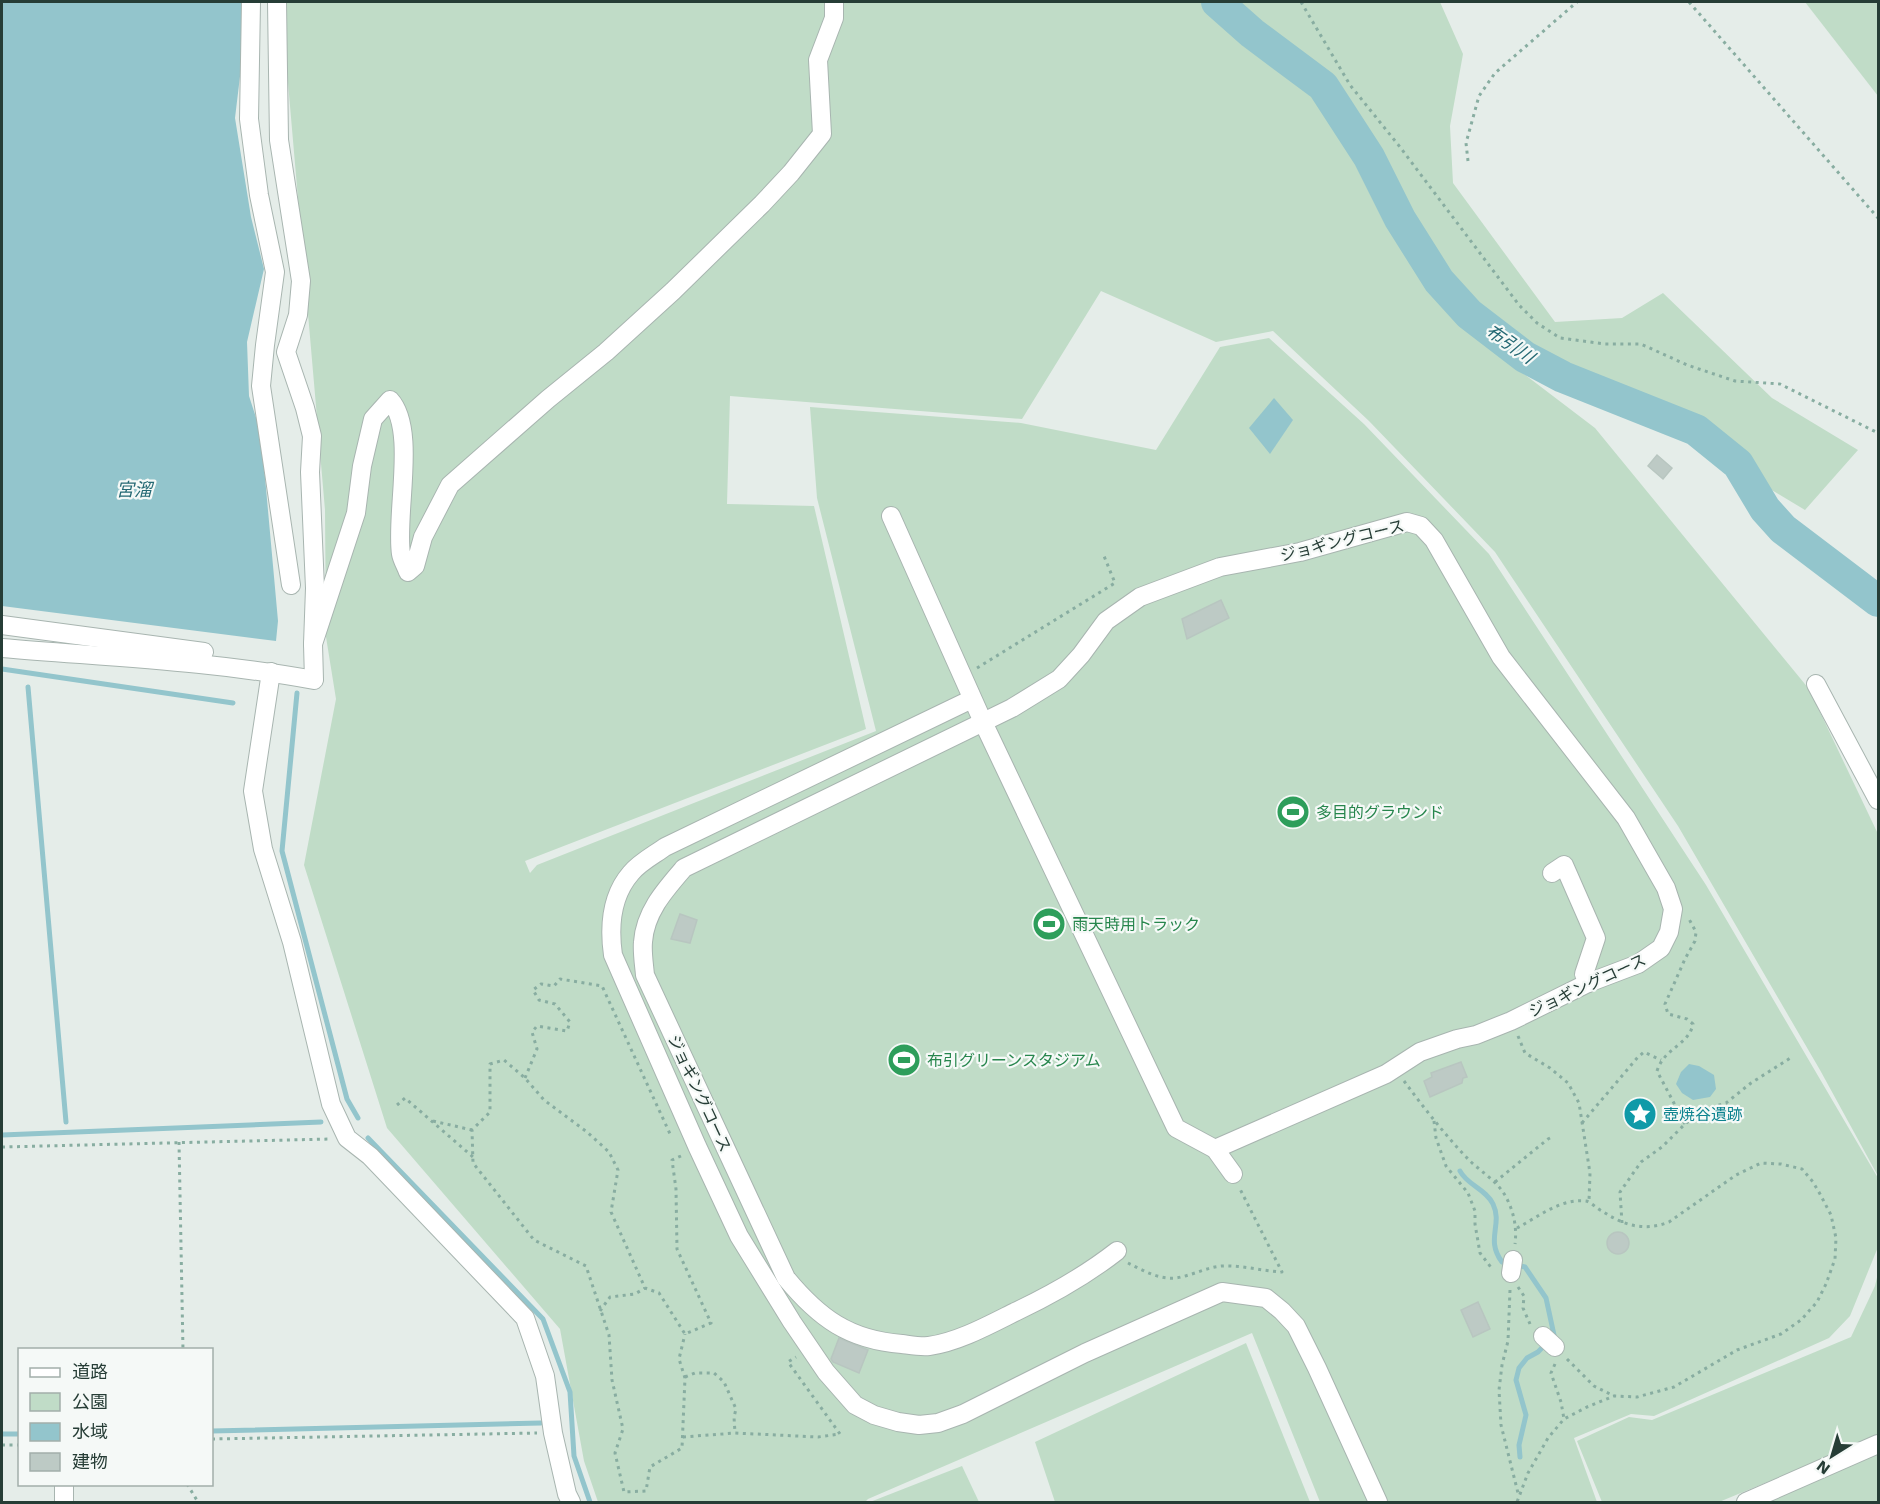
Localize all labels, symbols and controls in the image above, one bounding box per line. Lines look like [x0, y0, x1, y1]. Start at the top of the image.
water label: 布引川 [1482, 320, 1540, 369]
water label: 宮溜 [116, 479, 155, 500]
street label: ジョギングコース [1278, 516, 1406, 565]
sports icon: 多目的グラウンド [1275, 794, 1311, 830]
place label: 多目的グラウンド [1316, 803, 1444, 822]
sports icon: 雨天時用トラック [1031, 906, 1067, 942]
place label: 雨天時用トラック [1072, 915, 1200, 934]
street label: ジョギングコース [1526, 950, 1649, 1021]
street label: ジョギングコース [664, 1032, 735, 1155]
sports icon: 布引グリーンスタジアム [886, 1042, 922, 1078]
place label: 布引グリーンスタジアム [927, 1051, 1101, 1070]
place icon: 壺焼谷遺跡 [1622, 1096, 1658, 1132]
place label: 壺焼谷遺跡 [1663, 1105, 1743, 1124]
legend [18, 1348, 213, 1486]
text: 道路 [72, 1361, 108, 1382]
text: 公園 [72, 1391, 108, 1412]
text: 水域 [72, 1421, 108, 1442]
north arrow [1802, 1426, 1862, 1486]
text: 建物 [72, 1451, 108, 1472]
text: N [1813, 1456, 1834, 1479]

